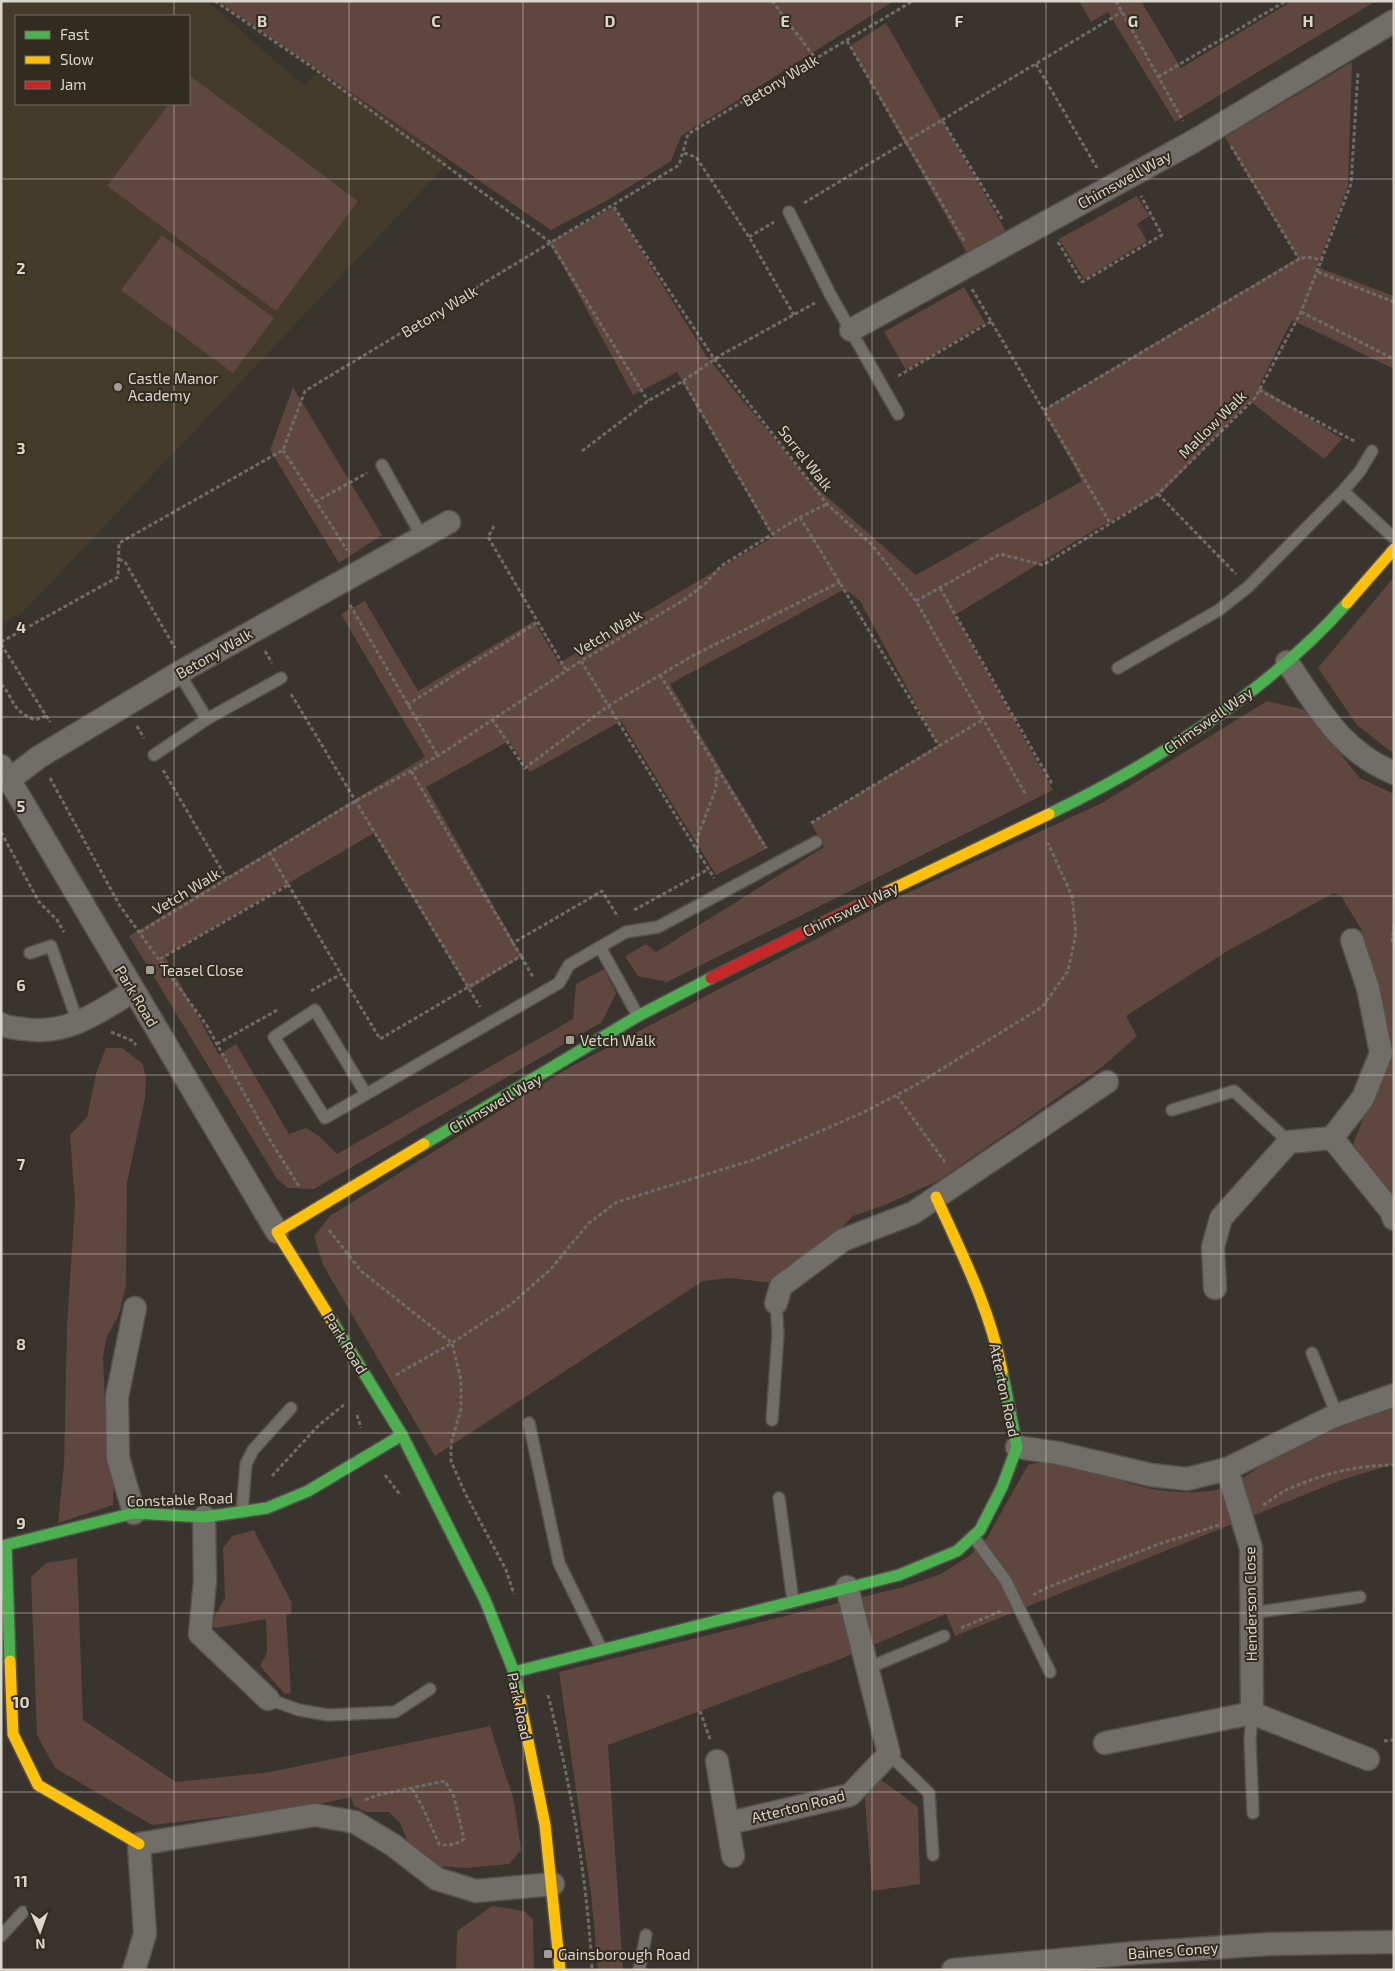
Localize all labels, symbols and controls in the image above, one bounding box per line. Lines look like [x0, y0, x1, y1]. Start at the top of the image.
text: B [257, 11, 267, 30]
text: C [431, 11, 441, 30]
text: D [605, 11, 616, 30]
text: E [780, 11, 790, 30]
text: F [955, 11, 964, 30]
text: G [1128, 11, 1138, 30]
text: H [1302, 11, 1314, 30]
legend [15, 15, 190, 105]
text: Fast [60, 25, 90, 43]
text: Slow [60, 50, 94, 68]
street label: Betony Walk [739, 50, 822, 110]
text: Jam [60, 75, 86, 93]
street label: Chimswell Way [1074, 146, 1174, 212]
text: 2 [16, 258, 26, 277]
street label: Betony Walk [398, 281, 481, 341]
place label: Castle Manor Academy [128, 369, 219, 404]
marker: Castle Manor Academy [112, 381, 124, 393]
street label: Mallow Walk [1174, 386, 1250, 462]
street label: Sorrel Walk [775, 422, 837, 495]
text: 3 [16, 438, 26, 457]
street label: Vetch Walk [571, 605, 645, 659]
text: 4 [16, 617, 26, 636]
street label: Betony Walk [173, 624, 256, 682]
street label: Chimswell Way [1160, 683, 1256, 757]
text: 5 [17, 796, 26, 815]
street label: Vetch Walk [149, 864, 223, 918]
street label: Chimswell Way [799, 878, 901, 940]
place label: Teasel Close [160, 961, 244, 979]
street label: Park Road [112, 962, 162, 1030]
marker: Teasel Close [144, 964, 156, 976]
text: 6 [16, 975, 26, 994]
place label: Vetch Walk [580, 1031, 656, 1049]
marker: Vetch Walk [564, 1034, 576, 1046]
street label: Chimswell Way [445, 1069, 545, 1137]
text: 7 [17, 1154, 26, 1173]
street label: Park Road [320, 1309, 372, 1377]
text: 8 [16, 1334, 26, 1353]
street label: Atterton Road [986, 1341, 1024, 1439]
street label: Constable Road [127, 1488, 233, 1510]
text: 9 [16, 1513, 26, 1532]
street label: Henderson Close [1240, 1546, 1260, 1662]
street label: Park Road [504, 1671, 536, 1741]
text: 10 [12, 1692, 30, 1711]
street label: Atterton Road [749, 1786, 847, 1826]
text: 11 [14, 1871, 28, 1890]
north arrow [15, 1906, 65, 1956]
text: N [35, 1936, 46, 1953]
street label: Baines Coney [1127, 1938, 1219, 1962]
place label: Gainsborough Road [558, 1945, 691, 1963]
marker: Gainsborough Road [542, 1948, 554, 1960]

